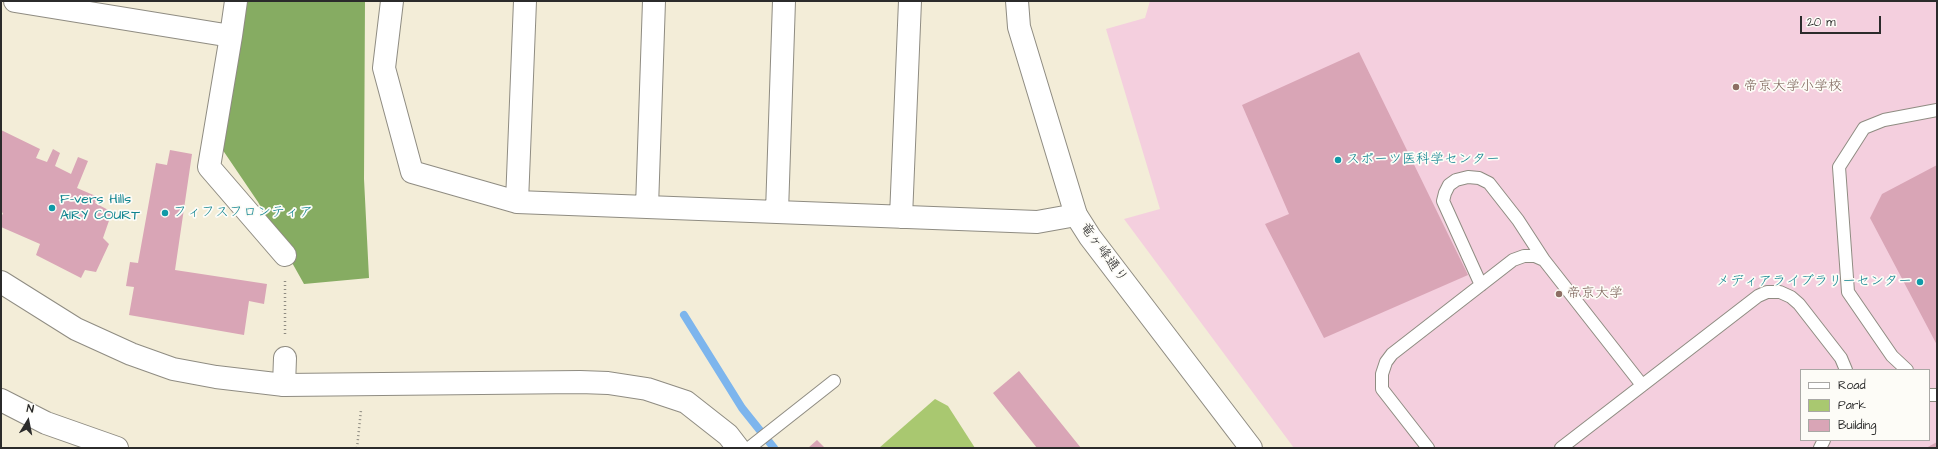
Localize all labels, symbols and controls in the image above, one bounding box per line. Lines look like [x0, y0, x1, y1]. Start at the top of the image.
scale bar [1802, 8, 1883, 34]
text: 20 m [1807, 14, 1836, 31]
place label: 帝京大学小学校 [1744, 79, 1842, 95]
marker: 帝京大学小学校 [1731, 82, 1741, 92]
place label: スポーツ医科学センター [1346, 152, 1500, 168]
marker: スポーツ医科学センター [1333, 155, 1343, 165]
place label: F-vers Hills AIRY COURT [60, 192, 140, 224]
marker: F-vers Hills AIRY COURT [47, 203, 57, 213]
place label: フィフスフロンティア [173, 205, 313, 221]
marker: フィフスフロンティア [160, 208, 170, 218]
street label: 竜ヶ峰通り [1076, 220, 1130, 286]
place label: メディアライブラリーセンター [1716, 274, 1912, 290]
marker: メディアライブラリーセンター [1915, 277, 1925, 287]
place label: 帝京大学 [1567, 286, 1623, 302]
marker: 帝京大学 [1554, 289, 1564, 299]
legend [1800, 369, 1930, 441]
text: Road [1838, 377, 1866, 394]
text: Park [1838, 397, 1866, 414]
north arrow [8, 401, 48, 441]
text: N [25, 401, 35, 417]
text: Building [1838, 417, 1876, 434]

